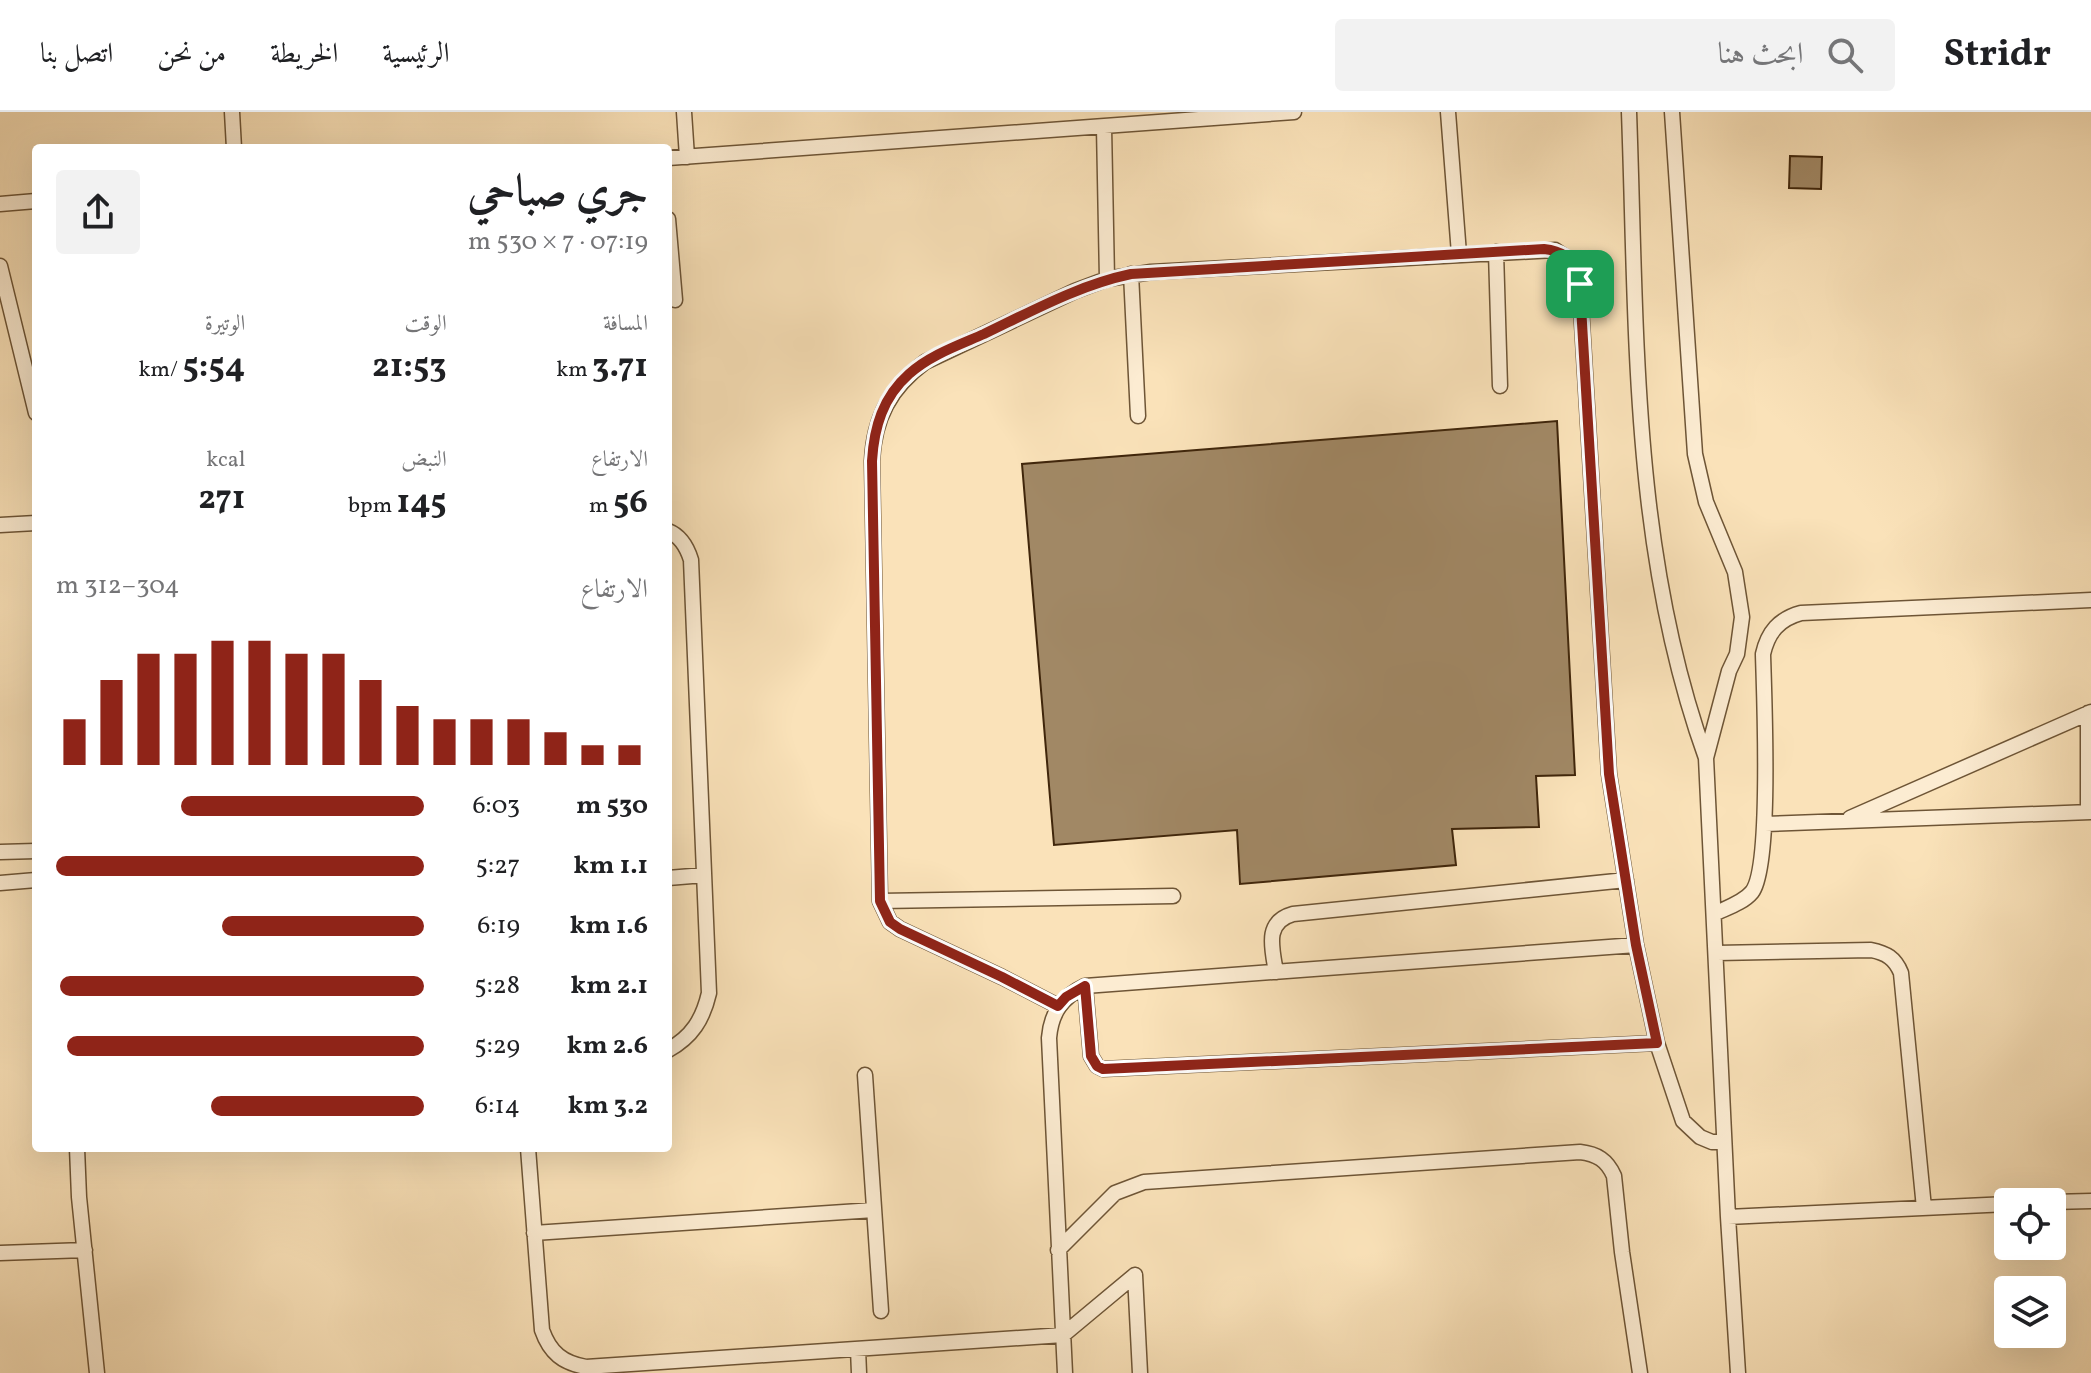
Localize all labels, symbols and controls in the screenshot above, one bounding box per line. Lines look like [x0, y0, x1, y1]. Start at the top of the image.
search box [1335, 19, 1895, 91]
text: Stridr [1943, 29, 2051, 82]
icon: search [1823, 33, 1867, 77]
text: ابحث هنا [1717, 34, 1803, 76]
text: اتصل بنا [40, 35, 113, 74]
text: من نحن [157, 35, 226, 74]
text: الخريطة [270, 35, 338, 74]
text: الرئيسية [382, 35, 450, 74]
text: جري صباحي [467, 163, 648, 224]
button: share [56, 170, 140, 254]
text: 07:19 · 7 × 530 m [468, 224, 648, 260]
pin [1546, 250, 1614, 318]
icon: arrive [1558, 262, 1602, 306]
text: الوتيرة [205, 309, 245, 340]
text: الوقت [405, 309, 447, 340]
text: المسافة [603, 309, 648, 340]
text: 5:54 [182, 344, 245, 391]
text: 21:53 [372, 344, 447, 391]
text: 3.71 [592, 344, 648, 391]
text: /km [138, 355, 182, 386]
text: km [556, 355, 592, 386]
text: kcal [206, 445, 245, 476]
text: النبض [401, 445, 447, 476]
text: الارتفاع [591, 445, 648, 476]
text: 271 [198, 476, 245, 523]
text: 145 [397, 480, 447, 527]
text: 56 [613, 480, 648, 527]
text: bpm [348, 491, 397, 522]
text: m [589, 491, 613, 522]
text: 304–312 m [56, 568, 180, 604]
text: الارتفاع [581, 572, 648, 608]
text: 6:03 [472, 788, 520, 824]
text: 530 m [576, 788, 648, 824]
text: 5:27 [475, 848, 520, 884]
text: 1.1 km [574, 848, 648, 884]
text: 6:19 [477, 908, 520, 944]
text: 1.6 km [570, 908, 648, 944]
text: 5:28 [474, 968, 520, 1004]
text: 2.1 km [571, 968, 648, 1004]
text: 5:29 [474, 1028, 520, 1064]
text: 2.6 km [567, 1028, 648, 1064]
text: 6:14 [475, 1088, 520, 1124]
text: 3.2 km [568, 1088, 648, 1124]
map controls [1994, 1188, 2066, 1348]
button: locate [1994, 1188, 2066, 1260]
button: layers [1994, 1276, 2066, 1348]

